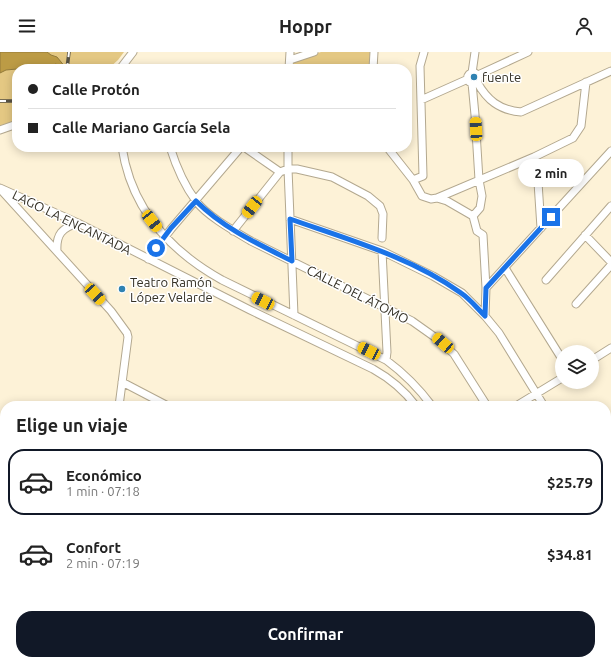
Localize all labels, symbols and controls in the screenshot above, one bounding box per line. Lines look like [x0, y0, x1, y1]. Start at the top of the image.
icon: menu [16, 15, 38, 37]
icon: person [573, 15, 595, 37]
text: Hoppr [279, 16, 332, 36]
place label: fuente [482, 70, 521, 84]
marker: fuente [469, 72, 479, 82]
text: Calle Protón [52, 81, 140, 98]
car [469, 117, 483, 141]
text: Calle Mariano García Sela [52, 119, 230, 136]
callout: 2 min [518, 159, 584, 187]
text: 2 min [535, 166, 567, 180]
street label: LAGO LA ENCANTADA [10, 187, 134, 257]
car [240, 194, 264, 220]
car [140, 208, 164, 234]
route end [542, 208, 560, 226]
route start [147, 239, 165, 257]
street label: CALLE DEL ÁTOMO [305, 261, 412, 326]
place label: Teatro Ramón López Velarde [130, 275, 213, 304]
car [82, 281, 108, 307]
marker: Teatro Ramón López Velarde [117, 284, 127, 294]
car [250, 290, 276, 312]
car [430, 331, 456, 355]
car [356, 340, 382, 362]
map controls [555, 345, 599, 389]
button: layers [555, 345, 599, 389]
text: Elige un viaje [16, 415, 128, 435]
icon: car [18, 464, 54, 500]
text: Económico [66, 467, 142, 484]
text: $25.79 [547, 474, 593, 491]
text: 1 min · 07:18 [66, 484, 140, 498]
icon: car [18, 536, 54, 572]
text: Confort [66, 539, 121, 556]
text: $34.81 [547, 546, 593, 563]
text: 2 min · 07:19 [66, 556, 140, 570]
button: Confirmar [16, 611, 595, 657]

